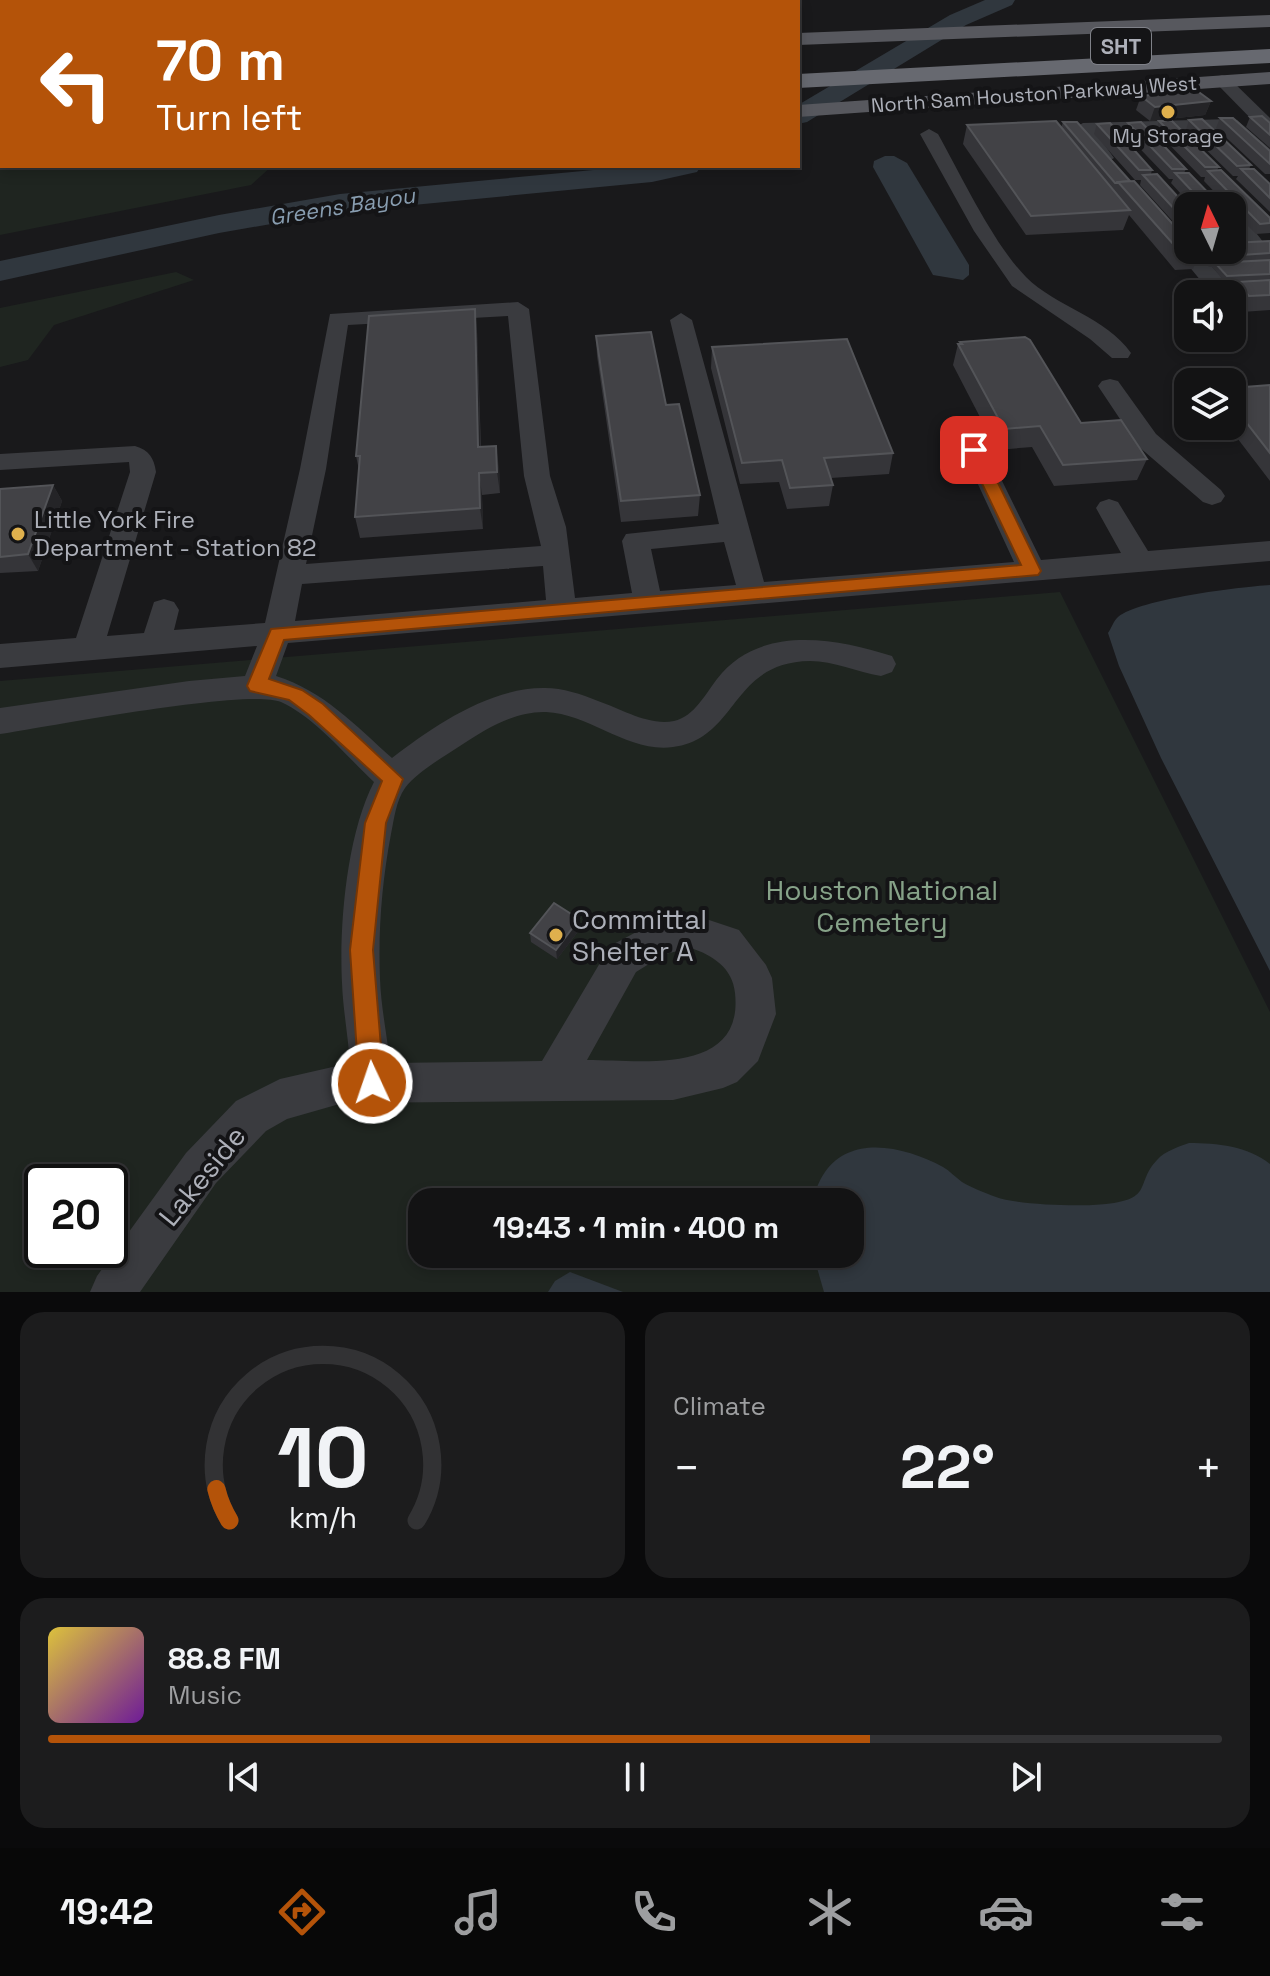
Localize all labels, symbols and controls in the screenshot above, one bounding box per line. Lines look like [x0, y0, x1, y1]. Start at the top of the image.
text: 70 m [156, 25, 285, 96]
road number: SHT [1091, 28, 1151, 64]
icon: left [24, 32, 128, 136]
street label: North Sam Houston Parkway West [870, 70, 1198, 118]
text: Turn left [156, 95, 303, 141]
marker: My Storage [1159, 103, 1177, 121]
place label: My Storage [1112, 123, 1224, 149]
water label: Greens Bayou [267, 180, 418, 231]
north arrow [1174, 192, 1246, 264]
map controls [1174, 192, 1246, 440]
button: sound [1174, 280, 1246, 352]
button: layers [1174, 368, 1246, 440]
pin [940, 416, 1008, 484]
icon: arrive [952, 428, 996, 472]
place label: Little York Fire Department - Station 82 [34, 504, 316, 563]
marker: Little York Fire Department - Station 82 [9, 525, 27, 543]
park label: Houston National Cemetery [766, 872, 998, 940]
place label: Committal Shelter A [572, 901, 707, 969]
marker: Committal Shelter A [547, 926, 565, 944]
position arrow [330, 1041, 414, 1125]
street label: Lakeside [151, 1119, 253, 1233]
speed limit sign: 20 [24, 1164, 128, 1268]
text: 19:43 · 1 min · 400 m [493, 1208, 779, 1247]
text: Climate [673, 1389, 766, 1423]
text: 10 [277, 1405, 368, 1511]
text: 22° [900, 1429, 995, 1506]
text: − [673, 1440, 700, 1496]
text: + [1195, 1440, 1222, 1496]
text: km/h [288, 1500, 357, 1536]
text: 88.8 FM [168, 1639, 281, 1678]
text: Music [168, 1678, 242, 1712]
icon: previous [222, 1755, 266, 1799]
icon: pause [613, 1755, 657, 1799]
icon: next [1004, 1755, 1048, 1799]
icon: directions [274, 1884, 330, 1940]
icon: music [450, 1884, 506, 1940]
icon: phone [626, 1884, 682, 1940]
icon: climate [802, 1884, 858, 1940]
icon: car [978, 1884, 1034, 1940]
icon: filters [1154, 1884, 1210, 1940]
text: 19:42 [60, 1889, 154, 1935]

